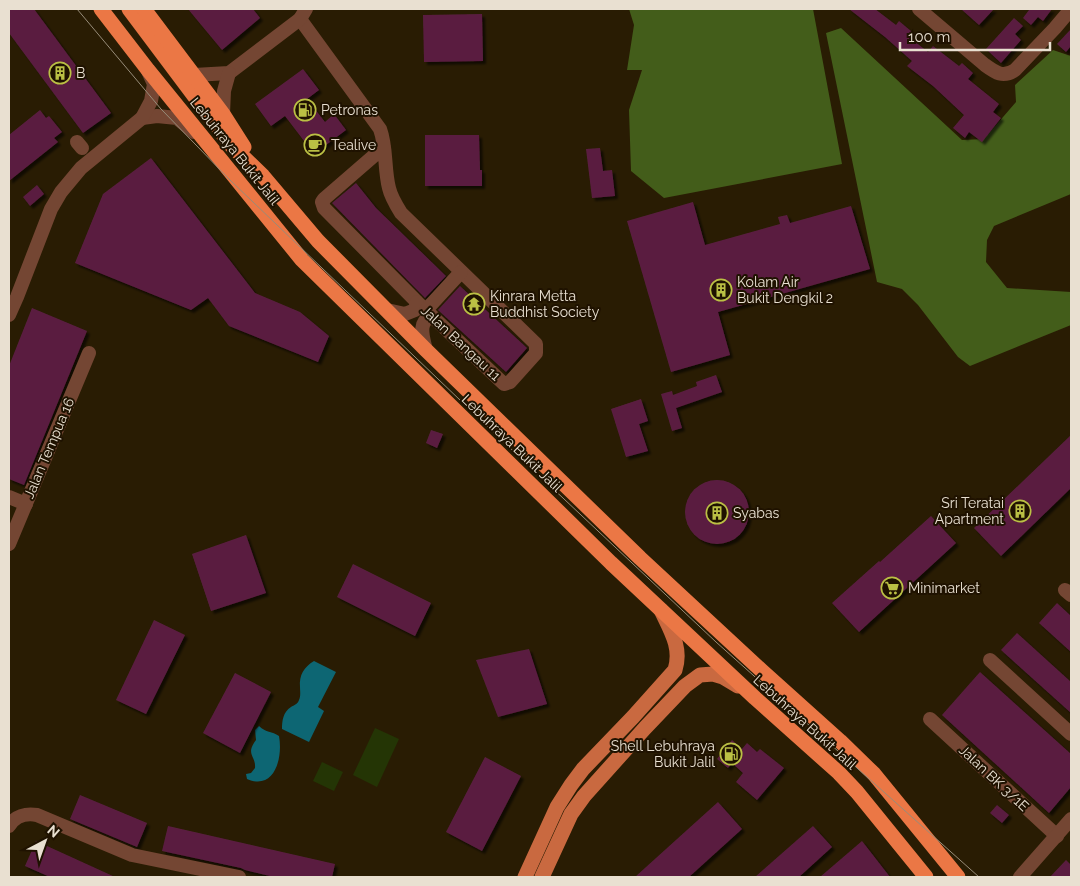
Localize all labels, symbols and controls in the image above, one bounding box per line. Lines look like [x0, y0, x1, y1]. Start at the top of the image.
scale bar [900, 20, 1050, 52]
text: 100 m [908, 28, 950, 46]
building icon: B [48, 61, 72, 85]
place label: B [76, 65, 85, 81]
street label: Lebuhraya Bukit Jalil [187, 94, 283, 208]
fuel station icon: Petronas [293, 98, 317, 122]
place label: Petronas [321, 102, 378, 118]
cafe icon: Tealive [303, 133, 327, 157]
place label: Tealive [331, 137, 376, 153]
place label: Kolam Air Bukit Dengkil 2 [737, 274, 833, 306]
building icon: Kolam Air Bukit Dengkil 2 [709, 278, 733, 302]
place label: Kinrara Metta Buddhist Society [490, 288, 600, 320]
temple icon: Kinrara Metta Buddhist Society [462, 292, 486, 316]
street label: Jalan Bangau 11 [418, 302, 504, 384]
street label: Lebuhraya Bukit Jalil [459, 391, 566, 495]
street label: Jalan Tempua 16 [21, 395, 77, 501]
place label: Sri Teratai Apartment [935, 495, 1004, 527]
building icon: Sri Teratai Apartment [1008, 499, 1032, 523]
building icon: Syabas [705, 501, 729, 525]
place label: Syabas [733, 505, 780, 521]
supermarket icon: Minimarket [880, 576, 904, 600]
place label: Minimarket [908, 580, 980, 596]
street label: Lebuhraya Bukit Jalil [750, 672, 860, 773]
place label: Shell Lebuhraya Bukit Jalil [611, 738, 715, 770]
fuel station icon: Shell Lebuhraya Bukit Jalil [719, 742, 743, 766]
street label: Jalan BK 3/1E [956, 742, 1032, 814]
north arrow [20, 816, 70, 866]
text: N [44, 822, 63, 841]

